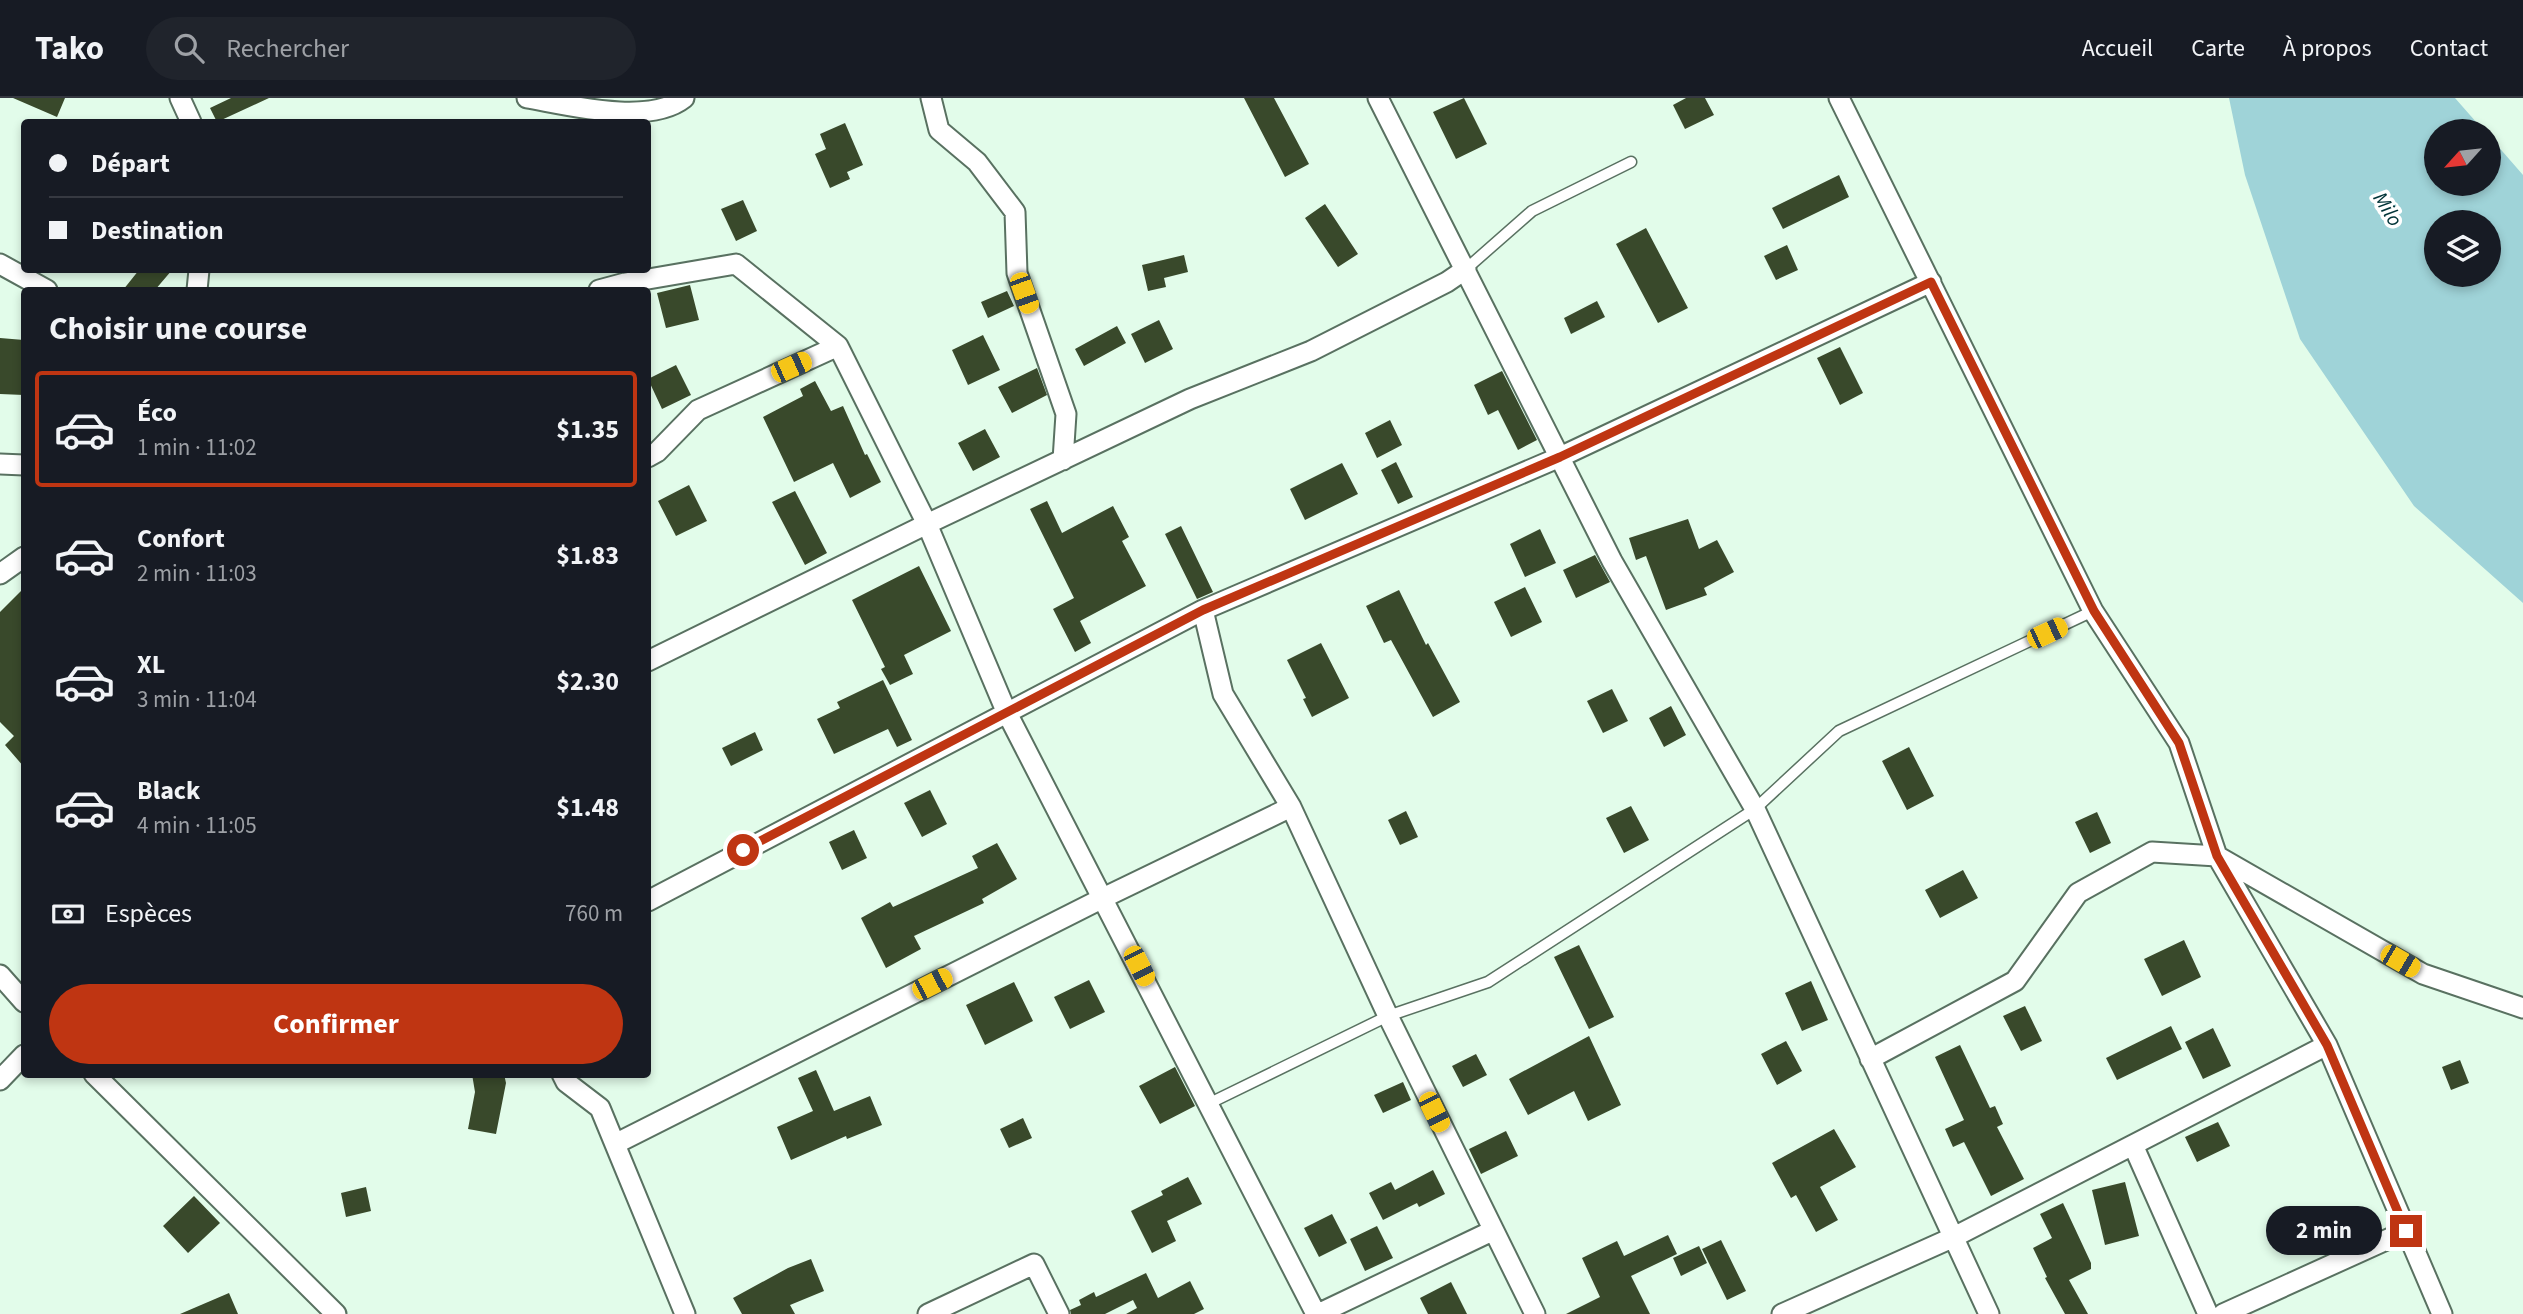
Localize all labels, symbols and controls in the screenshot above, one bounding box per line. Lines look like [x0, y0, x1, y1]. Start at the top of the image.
search box [146, 17, 636, 80]
text: Tako [35, 25, 104, 72]
icon: search [170, 29, 208, 67]
text: Rechercher [226, 30, 349, 67]
text: Accueil [2082, 31, 2153, 66]
text: Carte [2191, 31, 2245, 66]
text: À propos [2283, 31, 2372, 66]
text: Contact [2410, 31, 2488, 66]
north arrow [2424, 119, 2501, 196]
map controls [2424, 119, 2501, 287]
text: Départ [91, 145, 170, 182]
water label: Milo [2366, 186, 2410, 232]
button: layers [2424, 210, 2501, 287]
text: Destination [91, 212, 224, 249]
car [1007, 270, 1042, 316]
text: Choisir une course [49, 306, 307, 352]
car [768, 349, 815, 385]
text: Éco [137, 394, 177, 431]
icon: car [53, 398, 116, 461]
text: $1.35 [556, 411, 619, 448]
text: 1 min · 11:02 [137, 431, 257, 464]
text: Confort [137, 520, 225, 557]
icon: car [53, 524, 116, 587]
text: $1.83 [556, 537, 619, 574]
text: 2 min · 11:03 [137, 557, 257, 590]
car [2024, 615, 2071, 651]
text: XL [137, 646, 165, 683]
icon: car [53, 650, 116, 713]
text: $2.30 [556, 663, 619, 700]
text: 3 min · 11:04 [137, 683, 257, 716]
text: Black [137, 772, 200, 809]
icon: car [53, 776, 116, 839]
text: $1.48 [556, 789, 619, 826]
text: 4 min · 11:05 [137, 809, 257, 842]
route start [727, 834, 759, 866]
icon: cash [49, 895, 87, 933]
text: Espèces [105, 895, 192, 932]
text: 760 m [565, 897, 623, 930]
car [2377, 941, 2424, 981]
car [1121, 943, 1158, 989]
car [909, 965, 956, 1003]
button: Confirmer [49, 984, 623, 1064]
car [1416, 1089, 1453, 1135]
callout: 2 min [2266, 1206, 2382, 1256]
text: 2 min [2296, 1214, 2352, 1247]
route end [2390, 1215, 2422, 1247]

